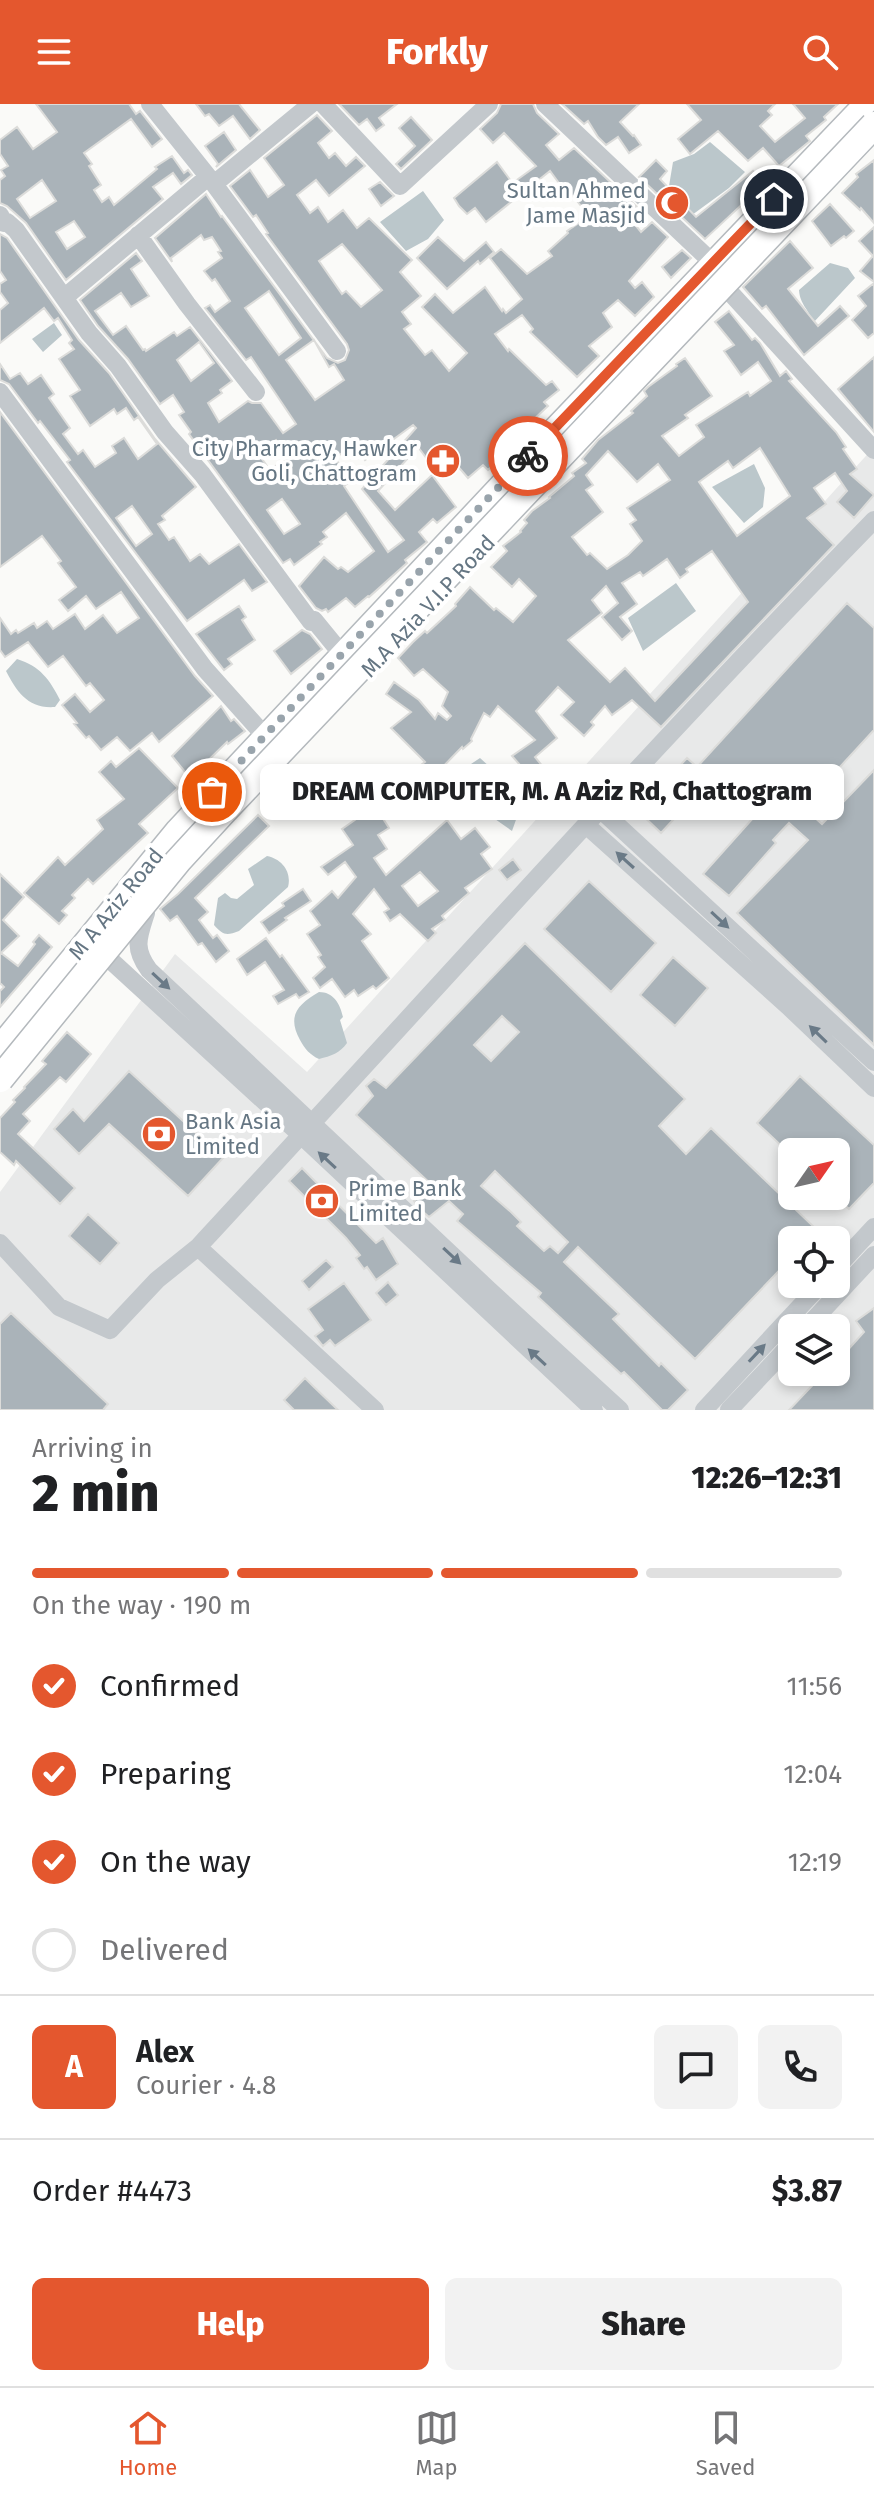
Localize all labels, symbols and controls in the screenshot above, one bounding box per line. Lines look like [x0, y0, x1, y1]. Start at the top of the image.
icon: menu [32, 30, 76, 74]
text: Forkly [386, 30, 488, 74]
icon: search [798, 30, 842, 74]
pin [740, 165, 808, 233]
place label: Sultan Ahmed Jame Masjid [507, 177, 646, 229]
icon: home [752, 177, 796, 221]
mosque icon: Sultan Ahmed Jame Masjid [653, 184, 691, 222]
courier [488, 416, 568, 496]
icon: bike [506, 434, 550, 478]
place label: City Pharmacy, Hawker Goli, Chattogram [192, 435, 417, 487]
pharmacy icon: City Pharmacy, Hawker Goli, Chattogram [424, 442, 462, 480]
street label: M.A Azia V.I.P Road [355, 529, 501, 683]
pin [178, 758, 246, 826]
callout: DREAM COMPUTER, M. A Aziz Rd, Chattogram [260, 764, 844, 820]
icon: bag [190, 770, 234, 814]
text: DREAM COMPUTER, M. A Aziz Rd, Chattogram [292, 776, 812, 807]
street label: M A Aziz Road [63, 843, 169, 965]
one-way arrow [615, 851, 634, 869]
one-way arrow [710, 910, 729, 928]
one-way arrow [152, 972, 171, 990]
one-way arrow [809, 1025, 828, 1044]
place label: Bank Asia Limited [185, 1108, 281, 1160]
bank icon: Bank Asia Limited [140, 1115, 178, 1153]
north arrow [778, 1138, 850, 1210]
map controls [778, 1138, 850, 1386]
one-way arrow [318, 1151, 337, 1169]
place label: Prime Bank Limited [348, 1175, 462, 1227]
bank icon: Prime Bank Limited [303, 1182, 341, 1220]
button: locate [778, 1226, 850, 1298]
one-way arrow [442, 1246, 461, 1264]
button: layers [778, 1314, 850, 1386]
one-way arrow [748, 1343, 766, 1362]
one-way arrow [528, 1348, 547, 1366]
text: Arriving in [32, 1433, 153, 1464]
text: 12:26–12:31 [692, 1460, 842, 1496]
text: 2 min [32, 1462, 159, 1525]
text: On the way · 190 m [32, 1590, 251, 1621]
icon: check [32, 1664, 76, 1708]
text: Confirmed [100, 1668, 240, 1704]
text: 11:56 [787, 1671, 842, 1702]
icon: check [32, 1752, 76, 1796]
text: Preparing [100, 1756, 231, 1792]
text: 12:04 [783, 1759, 842, 1790]
icon: check [32, 1840, 76, 1884]
text: On the way [100, 1844, 251, 1880]
text: 12:19 [788, 1847, 842, 1878]
text: Delivered [100, 1932, 229, 1968]
button: chat [654, 2025, 738, 2109]
button: phone [758, 2025, 842, 2109]
text: Alex [136, 2034, 194, 2070]
text: A [65, 2049, 83, 2085]
text: Courier · 4.8 [136, 2070, 276, 2101]
text: Order #4473 [32, 2173, 192, 2209]
text: $3.87 [772, 2173, 842, 2209]
button: Help [32, 2278, 429, 2370]
button: Share [445, 2278, 842, 2370]
tab: Home [119, 2406, 177, 2481]
tab: Map [415, 2406, 459, 2481]
tab: Saved [696, 2406, 755, 2481]

